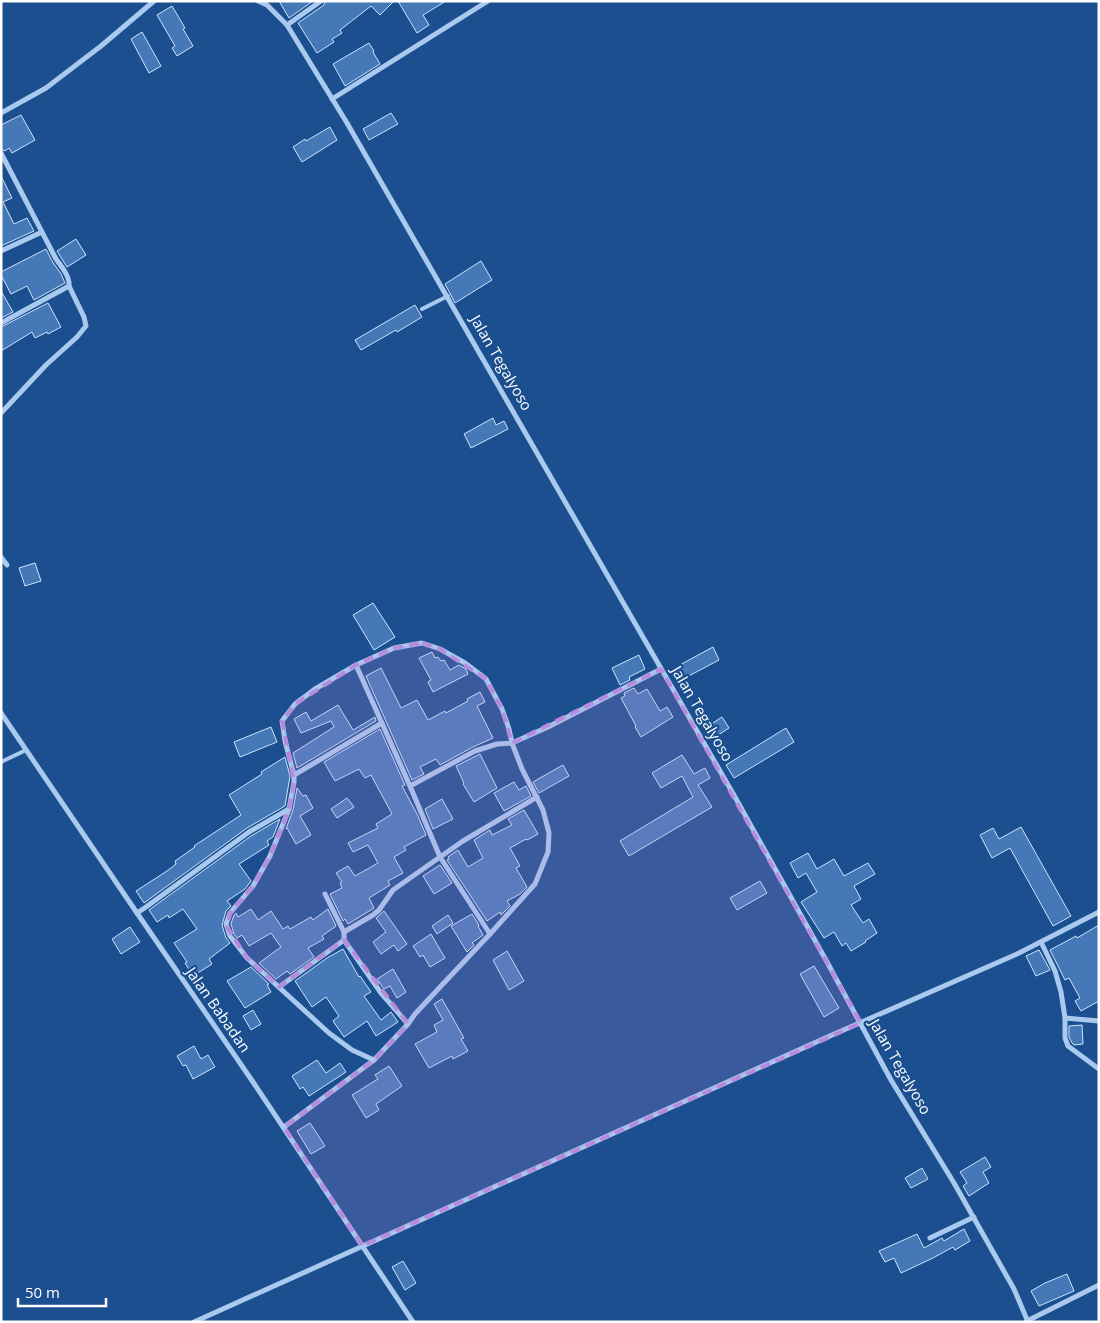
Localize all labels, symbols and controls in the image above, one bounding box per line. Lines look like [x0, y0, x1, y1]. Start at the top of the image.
street label: Jalan Tegalyoso [465, 309, 537, 414]
street label: Jalan Tegalyoso [666, 660, 738, 765]
street label: Jalan Babadan [181, 961, 256, 1056]
street label: Jalan Tegalyoso [864, 1013, 936, 1118]
scale bar [18, 1276, 105, 1308]
text: 50 m [25, 1282, 60, 1302]

